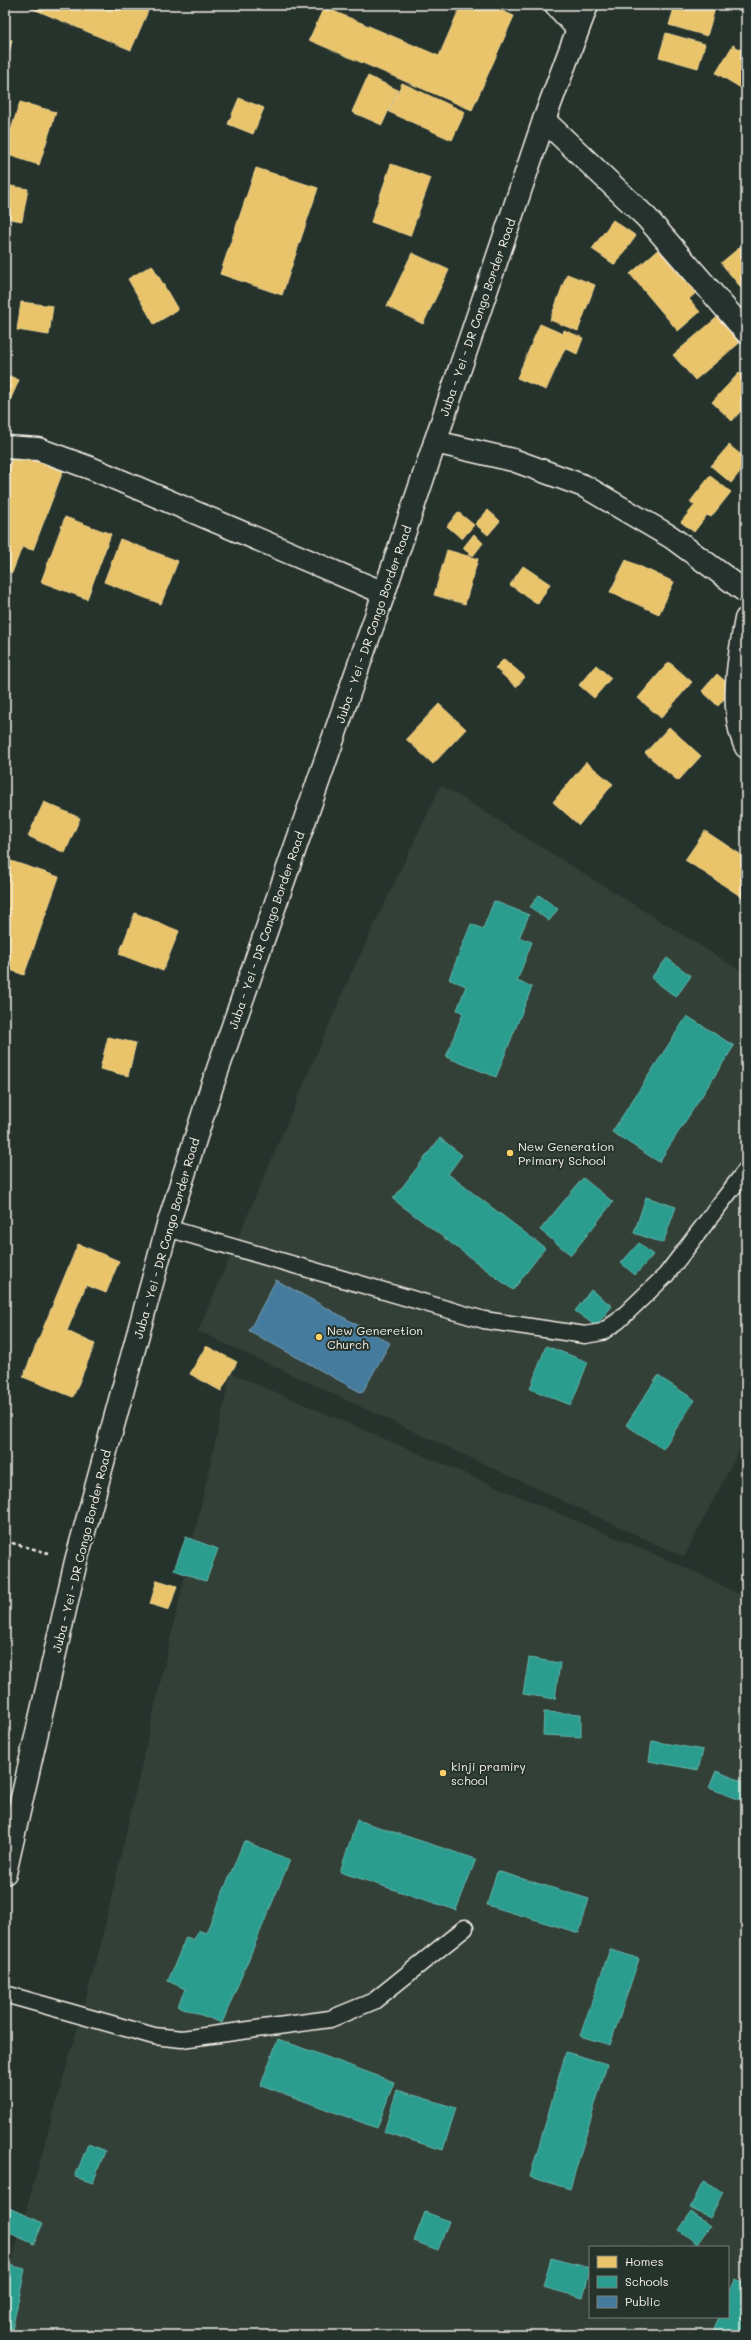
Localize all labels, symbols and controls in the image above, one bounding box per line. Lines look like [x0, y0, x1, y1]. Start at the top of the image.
street label: Juba - Yei - DR Congo Border Road [436, 216, 519, 418]
street label: Juba - Yei - DR Congo Border Road [332, 523, 415, 725]
street label: Juba - Yei - DR Congo Border Road [225, 829, 308, 1031]
street label: Juba - Yei - DR Congo Border Road [130, 1135, 202, 1340]
place label: New Generation Primary School [518, 1138, 614, 1168]
marker: New Generation Primary School [505, 1148, 515, 1158]
place label: New Generetion Church [327, 1322, 423, 1352]
marker: New Generetion Church [314, 1332, 324, 1342]
street label: Juba - Yei - DR Congo Border Road [48, 1448, 114, 1654]
place label: kinji pramiry school [451, 1758, 526, 1788]
marker: kinji pramiry school [438, 1768, 448, 1778]
legend [589, 2246, 729, 2318]
text: Homes [625, 2253, 664, 2269]
text: Schools [625, 2273, 669, 2289]
text: Public [625, 2293, 660, 2309]

